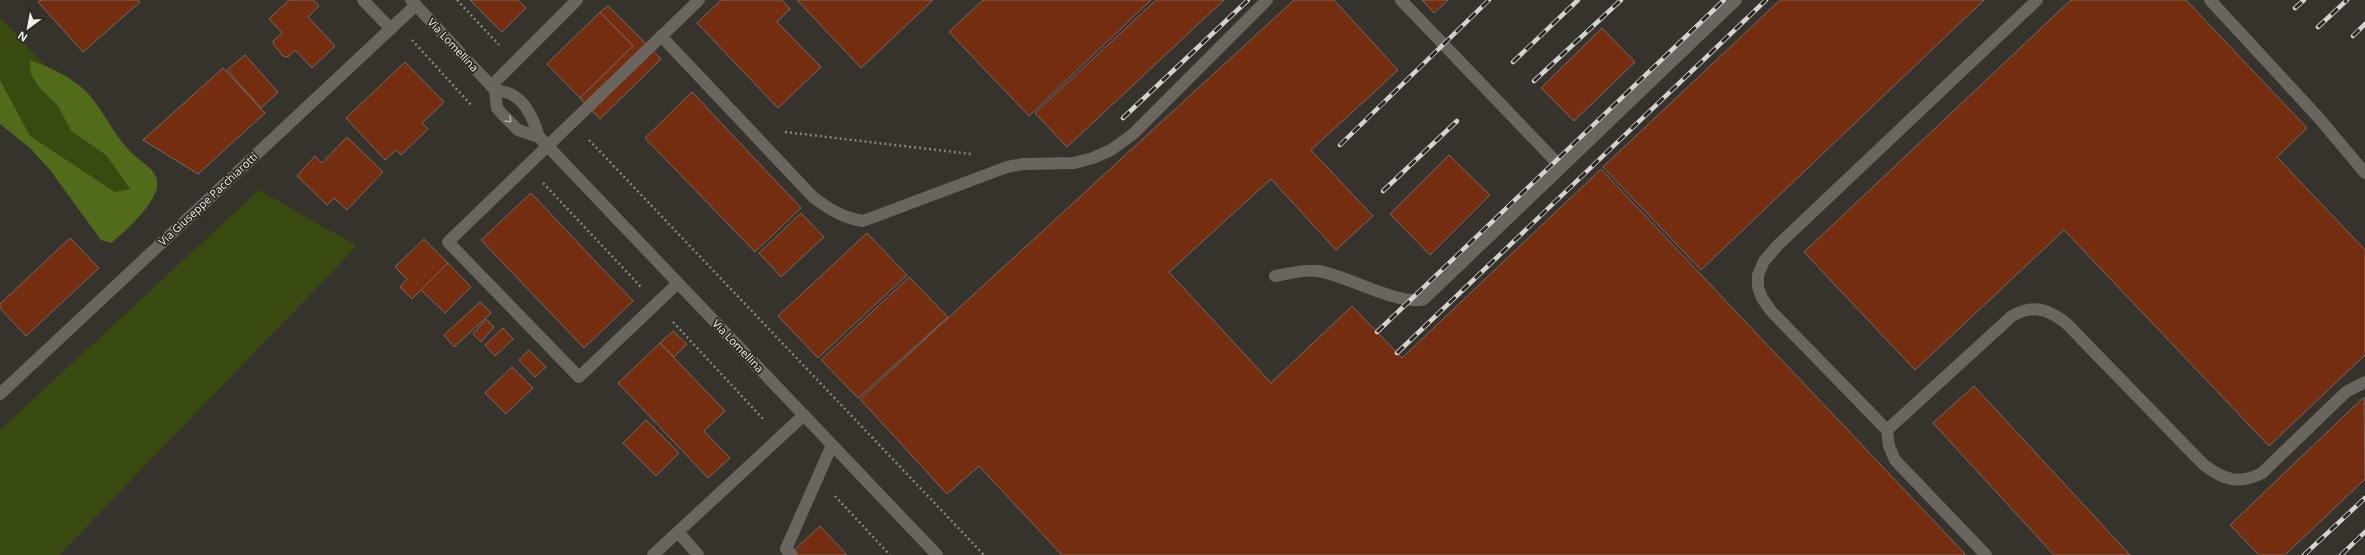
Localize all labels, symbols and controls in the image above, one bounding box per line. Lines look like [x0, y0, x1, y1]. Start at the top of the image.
north arrow [8, 8, 48, 48]
street label: Via Lomellina [425, 15, 482, 75]
text: N [15, 28, 30, 46]
one-way arrow [504, 115, 512, 123]
street label: Via Giuseppe Pacchiarotti [155, 149, 260, 249]
street label: Via Lomellina [709, 316, 767, 375]

